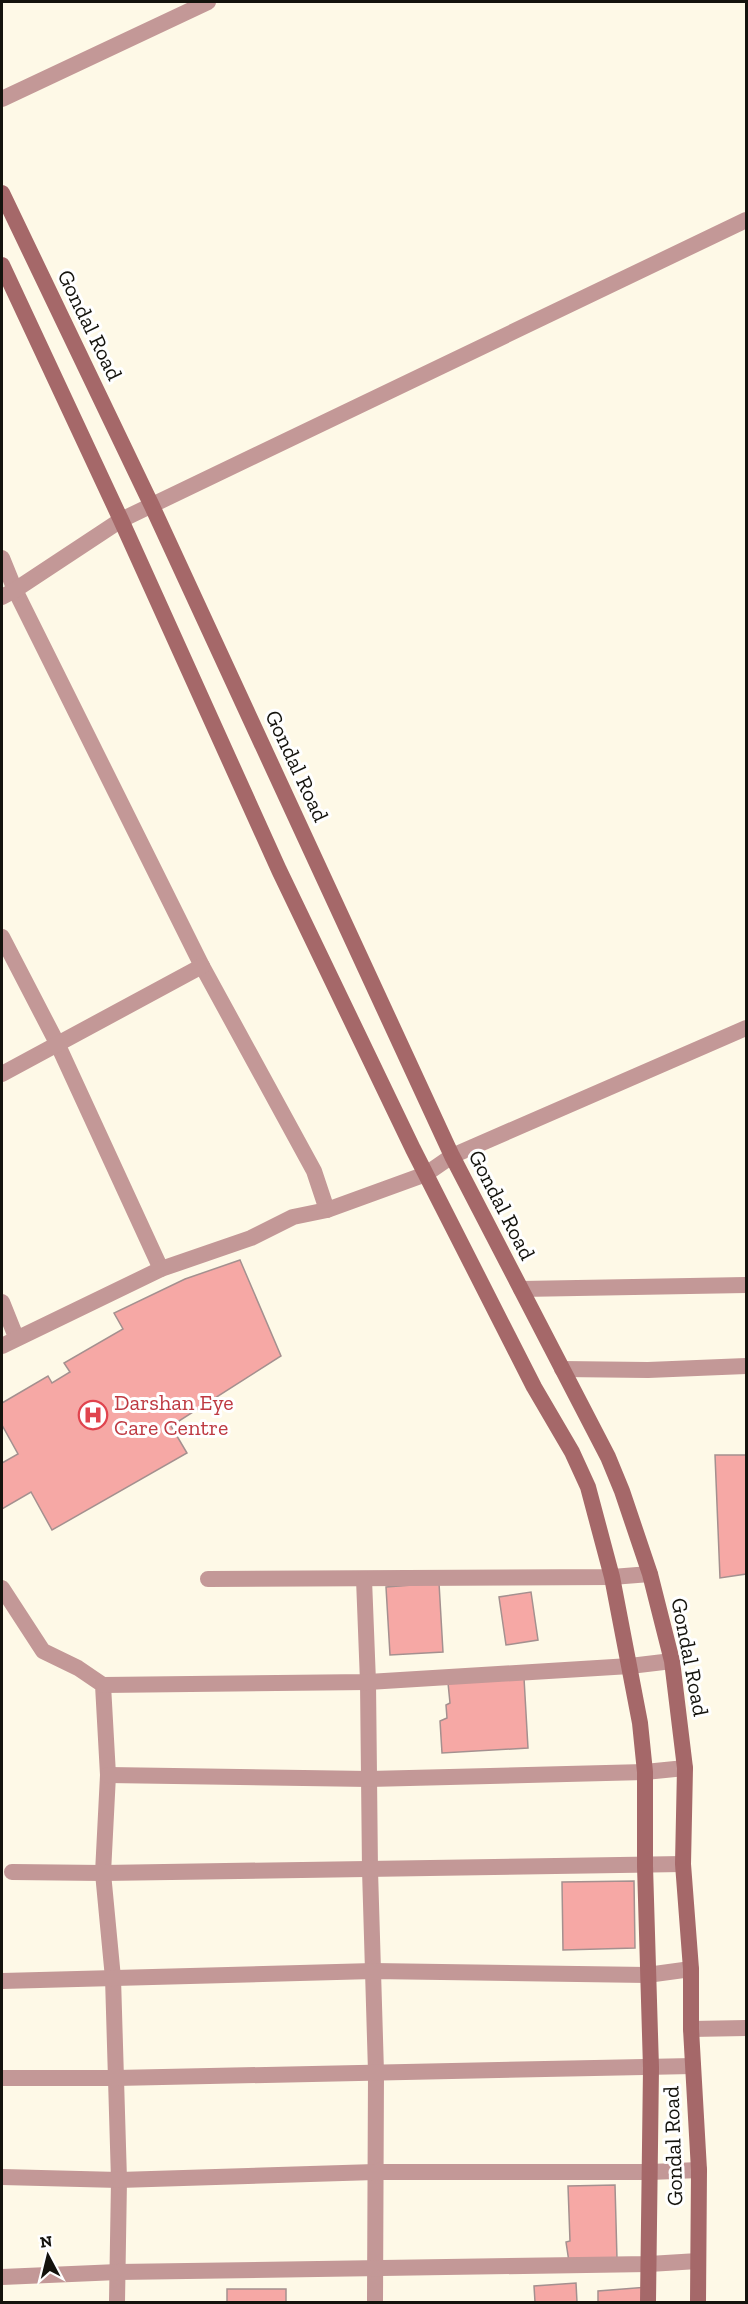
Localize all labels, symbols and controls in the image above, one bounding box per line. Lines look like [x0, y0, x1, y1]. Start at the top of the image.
street label: Gondal Road [52, 265, 128, 385]
street label: Gondal Road [259, 706, 335, 826]
street label: Gondal Road [463, 1145, 541, 1265]
place label: Darshan Eye Care Centre [114, 1389, 234, 1441]
hospital icon: Darshan Eye Care Centre [77, 1399, 109, 1431]
street label: Gondal Road [665, 1596, 715, 1718]
street label: Gondal Road [657, 2086, 689, 2206]
north arrow [18, 2226, 78, 2286]
text: N [39, 2231, 53, 2252]

